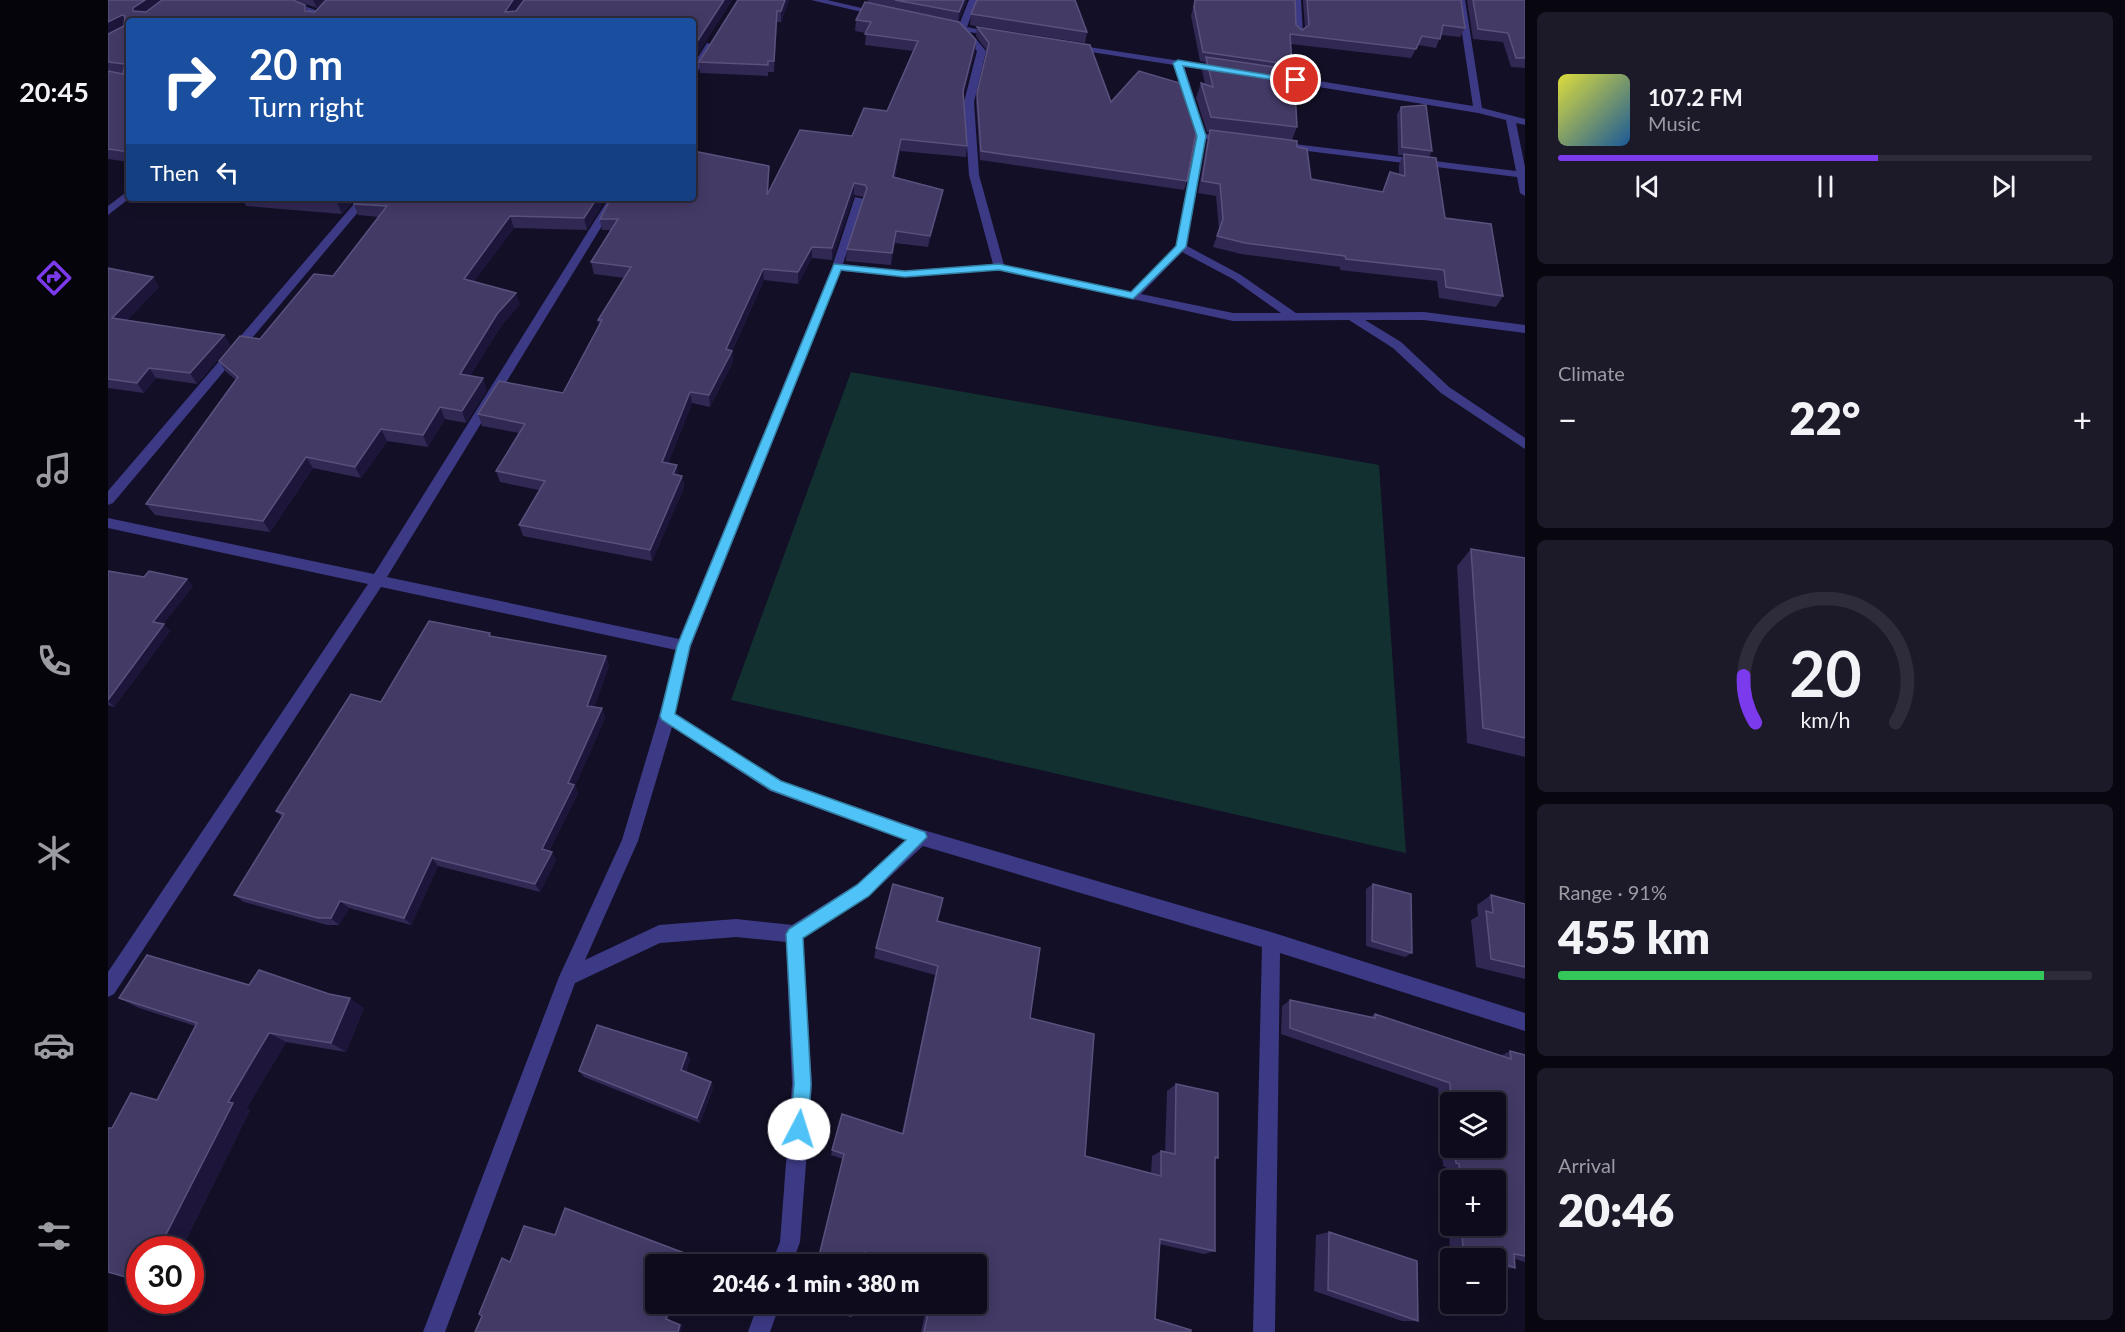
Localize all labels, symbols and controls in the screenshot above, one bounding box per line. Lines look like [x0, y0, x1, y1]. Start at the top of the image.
text: 20 m [249, 39, 343, 89]
icon: right [150, 42, 228, 120]
pin [1270, 54, 1321, 105]
icon: arrive [1279, 63, 1312, 96]
text: 20:45 [19, 75, 89, 108]
text: 107.2 FM [1648, 84, 1743, 111]
text: Turn right [249, 90, 364, 123]
text: Music [1648, 111, 1701, 135]
icon: left [211, 156, 244, 189]
text: Then [150, 159, 199, 186]
icon: previous [1631, 170, 1664, 203]
icon: pause [1809, 170, 1842, 203]
icon: next [1987, 170, 2020, 203]
icon: directions [33, 257, 75, 299]
text: Climate [1558, 361, 1625, 385]
text: 22° [1790, 391, 1860, 445]
text: − [1558, 399, 1577, 439]
text: + [2073, 399, 2092, 439]
icon: music [33, 449, 75, 491]
text: 20 [1789, 635, 1861, 710]
icon: phone [33, 640, 75, 682]
text: km/h [1800, 707, 1850, 733]
icon: climate [33, 832, 75, 874]
text: Range · 91% [1558, 880, 1667, 904]
text: 455 km [1558, 910, 1710, 964]
icon: car [33, 1024, 75, 1066]
map controls [1440, 1092, 1506, 1314]
button: layers [1440, 1092, 1506, 1158]
position arrow [767, 1097, 831, 1161]
text: Arrival [1558, 1153, 1616, 1177]
button: + [1440, 1170, 1506, 1236]
text: 20:46 [1558, 1183, 1674, 1237]
icon: filters [33, 1215, 75, 1257]
speed limit sign: 30 [126, 1236, 204, 1314]
button: − [1440, 1248, 1506, 1314]
text: 20:46 · 1 min · 380 m [713, 1270, 919, 1297]

